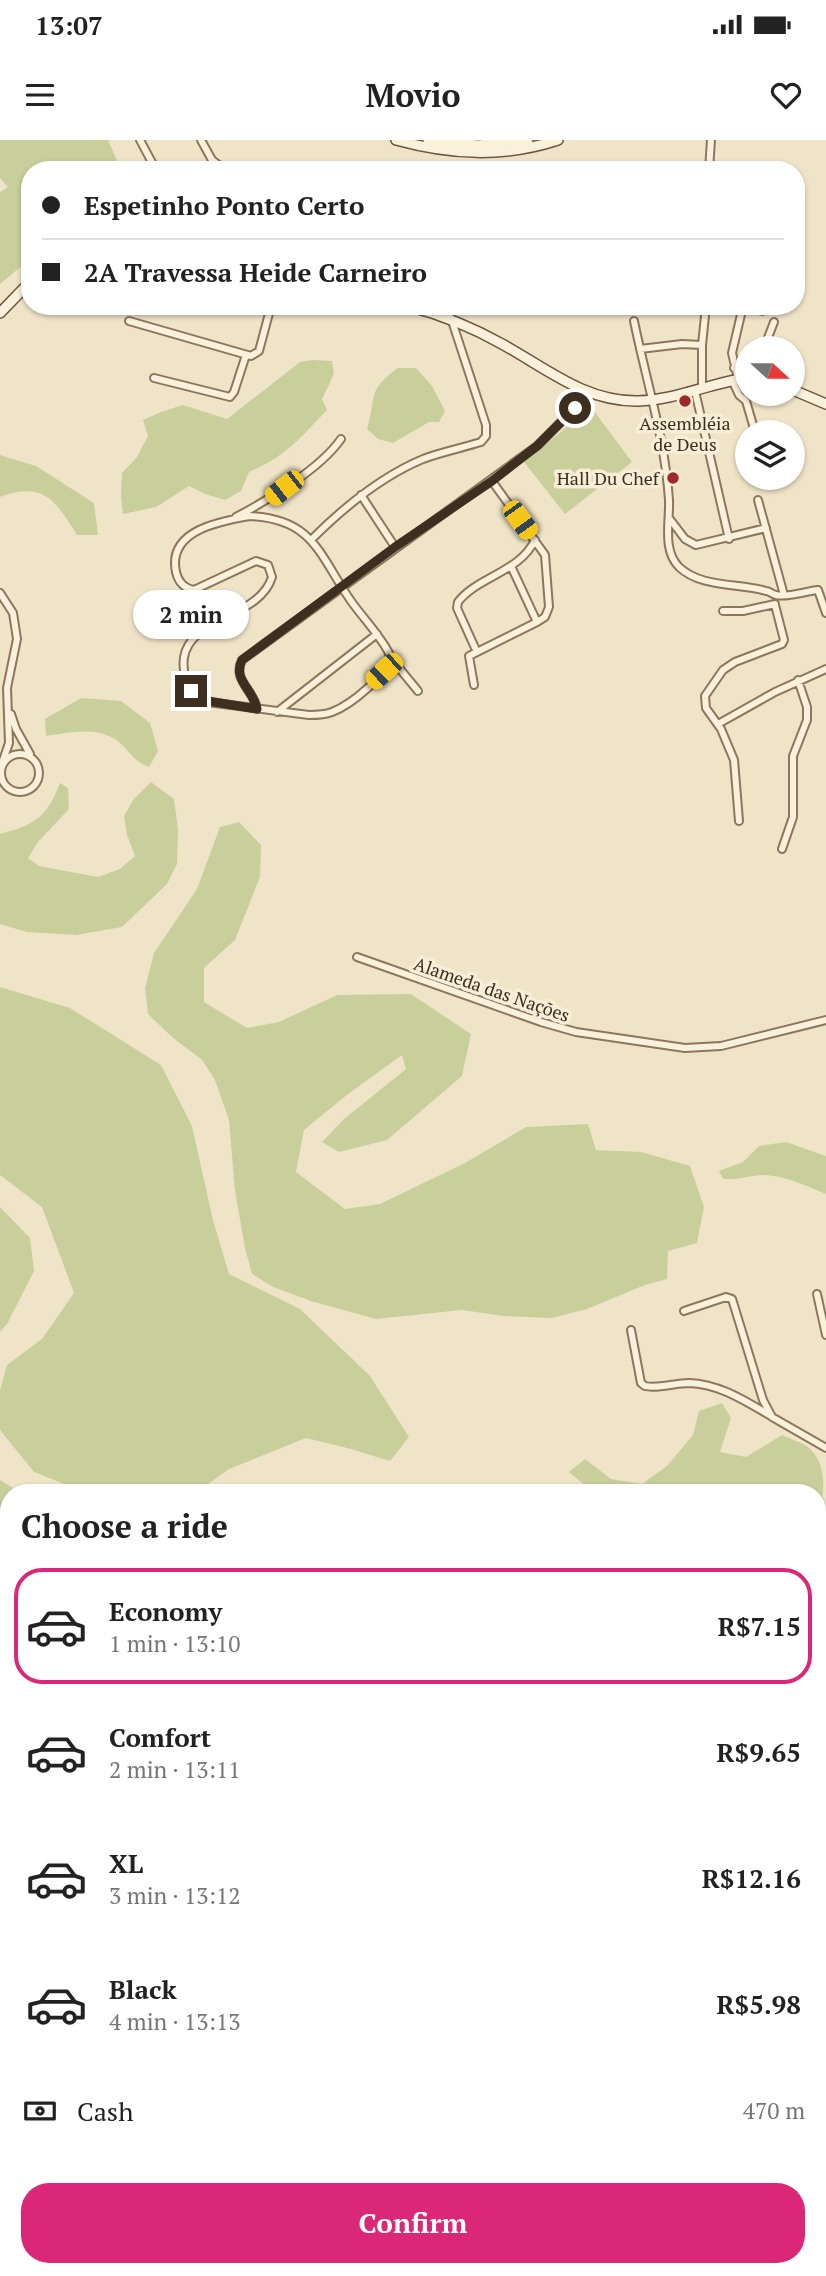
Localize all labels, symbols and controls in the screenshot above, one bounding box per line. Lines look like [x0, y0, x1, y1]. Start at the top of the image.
text: 13:07 [35, 8, 103, 42]
text: Movio [365, 74, 461, 116]
icon: menu [21, 76, 59, 114]
icon: heart [767, 76, 805, 114]
text: Espetinho Ponto Certo [84, 188, 364, 222]
text: 2A Travessa Heide Carneiro [84, 255, 427, 289]
north arrow [735, 336, 805, 406]
map controls [735, 336, 805, 490]
route start [559, 392, 591, 424]
marker: Assembléia de Deus [677, 393, 693, 409]
place label: Assembléia de Deus [639, 411, 731, 456]
button: layers [735, 420, 805, 490]
place label: Hall Du Chef [557, 466, 661, 490]
car [261, 467, 308, 509]
marker: Hall Du Chef [665, 470, 681, 486]
car [500, 497, 541, 543]
callout: 2 min [133, 589, 249, 638]
text: 2 min [160, 599, 222, 630]
car [362, 649, 407, 693]
route end [175, 675, 207, 707]
street label: Alameda das Nações [411, 951, 573, 1027]
text: Choose a ride [21, 1505, 228, 1547]
text: Economy [109, 1594, 222, 1628]
icon: car [25, 1595, 88, 1658]
text: R$7.15 [718, 1609, 801, 1643]
text: 1 min · 13:10 [109, 1628, 241, 1659]
text: Comfort [109, 1720, 211, 1754]
icon: car [25, 1721, 88, 1784]
text: R$9.65 [716, 1735, 801, 1769]
text: 2 min · 13:11 [109, 1754, 241, 1785]
text: XL [109, 1846, 143, 1880]
icon: car [25, 1847, 88, 1910]
text: R$12.16 [702, 1861, 801, 1895]
text: 3 min · 13:12 [109, 1880, 241, 1911]
text: Black [109, 1972, 177, 2006]
icon: car [25, 1973, 88, 2036]
text: R$5.98 [716, 1987, 801, 2021]
text: 4 min · 13:13 [109, 2006, 241, 2037]
icon: cash [21, 2092, 59, 2130]
text: Cash [77, 2094, 133, 2128]
text: 470 m [743, 2095, 805, 2126]
button: Confirm [21, 2183, 805, 2263]

